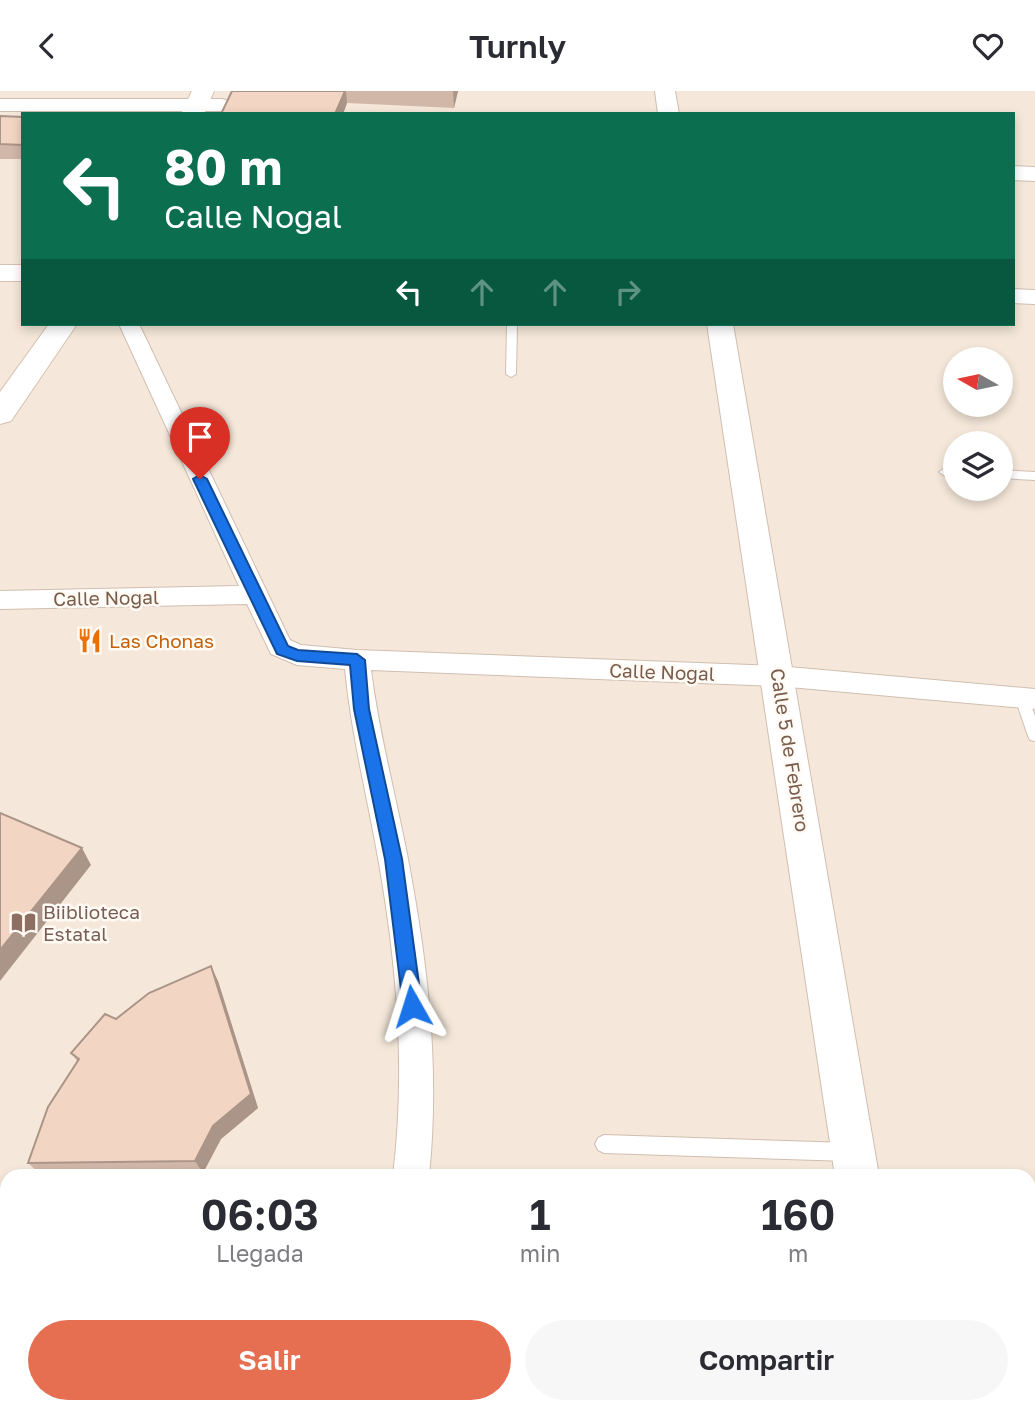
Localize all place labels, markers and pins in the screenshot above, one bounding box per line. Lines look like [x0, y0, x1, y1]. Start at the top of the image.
pin [170, 407, 230, 479]
restaurant icon: Las Chonas [75, 627, 103, 655]
place label: Las Chonas [109, 629, 214, 652]
place label: Biiblioteca Estatal [43, 900, 140, 945]
library icon: Biiblioteca Estatal [9, 909, 37, 937]

